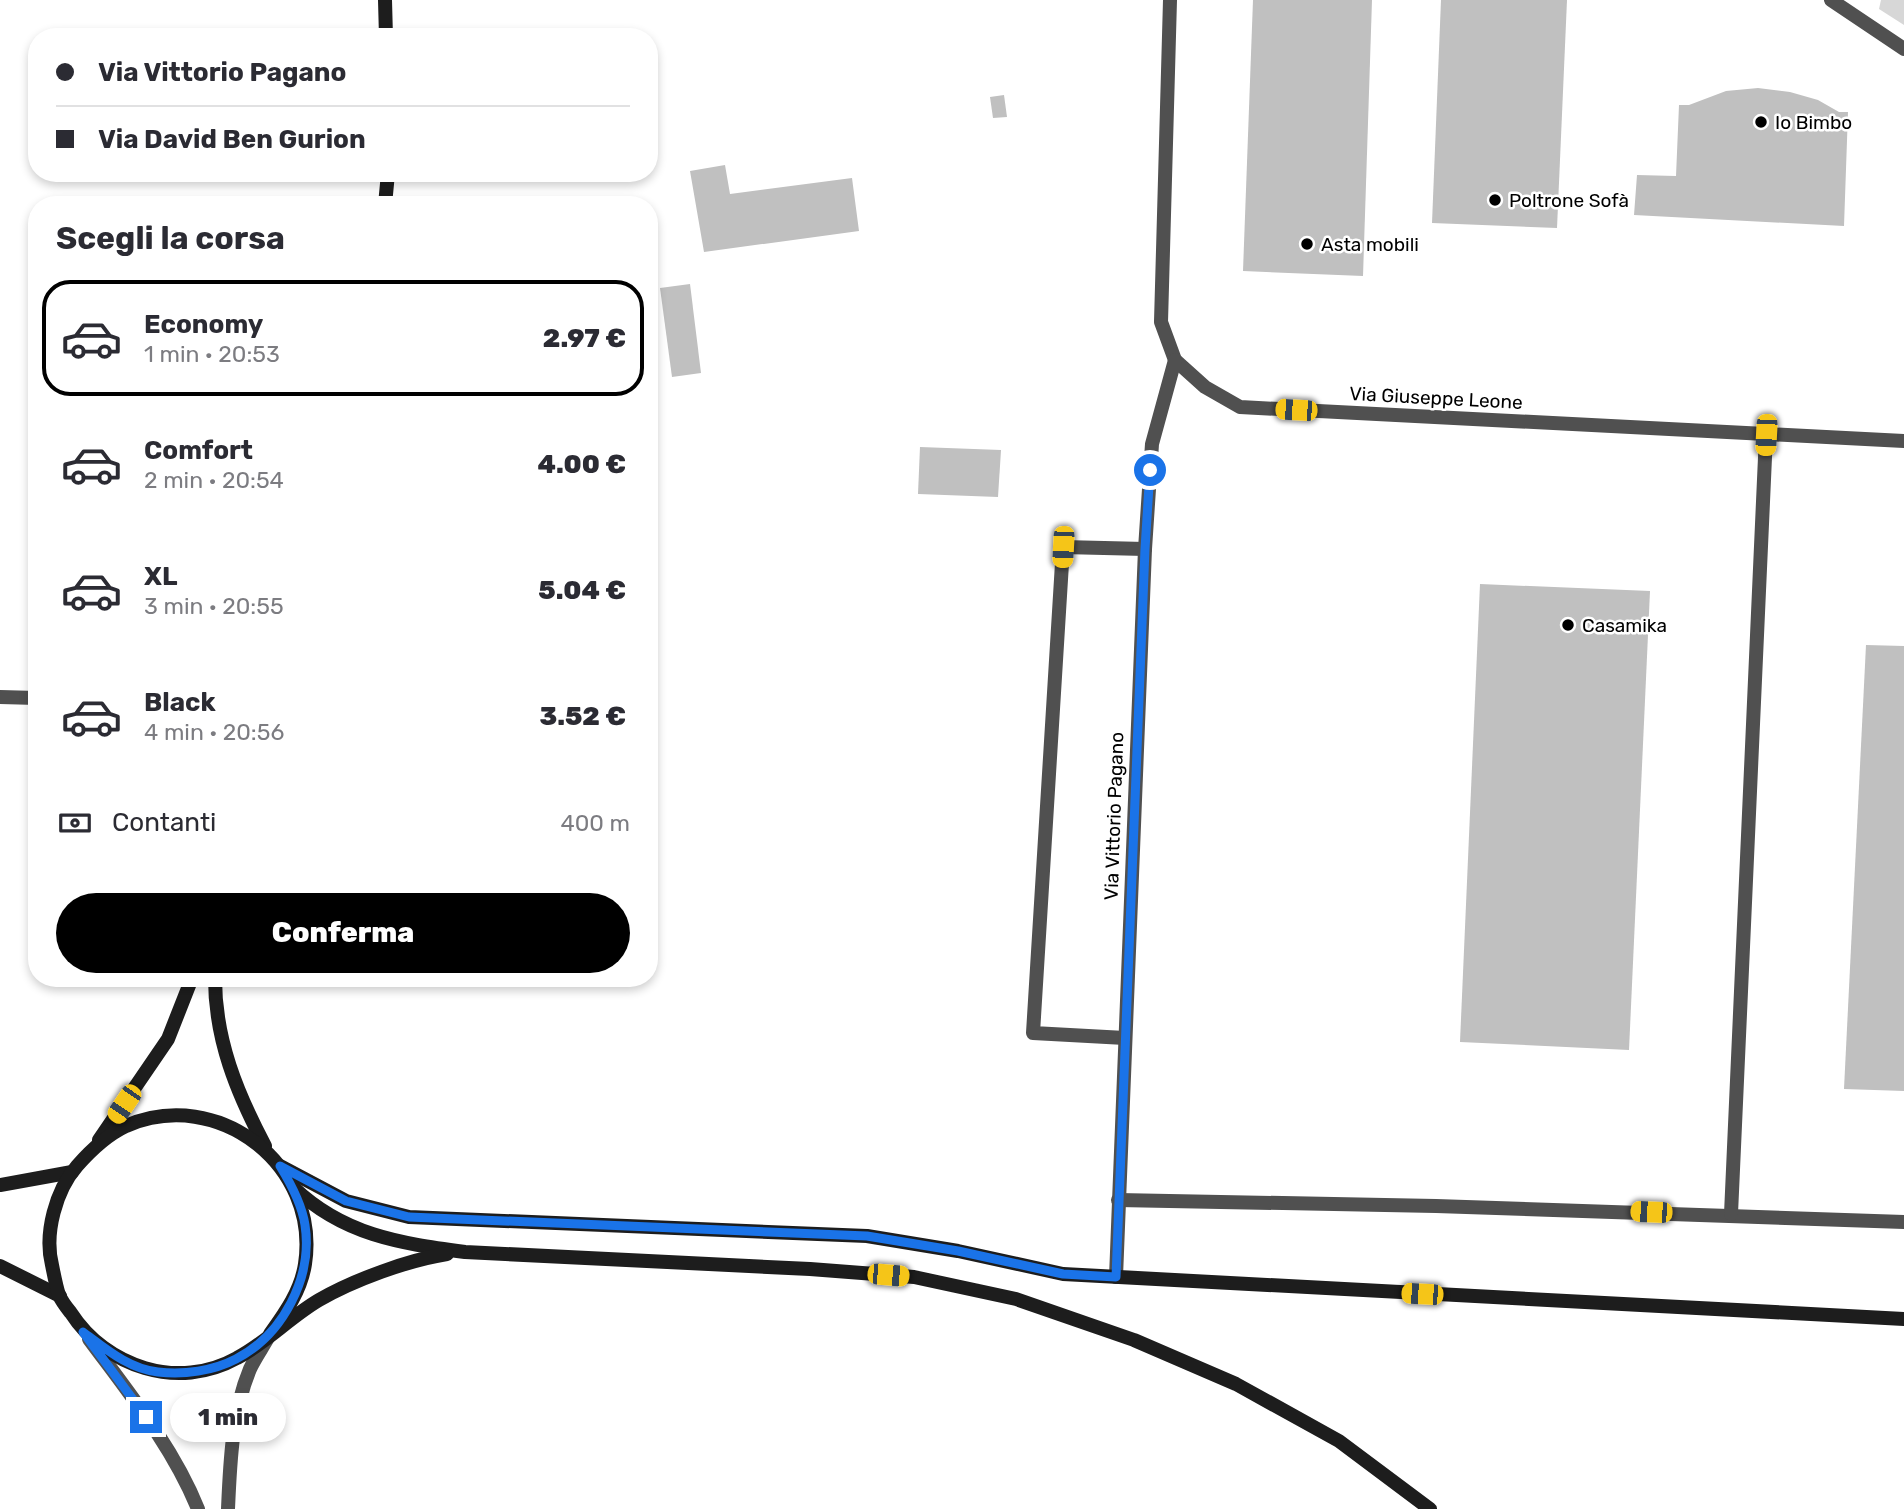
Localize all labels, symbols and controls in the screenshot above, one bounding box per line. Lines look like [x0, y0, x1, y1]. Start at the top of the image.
text: Via Vittorio Pagano [98, 57, 346, 88]
place label: Io Bimbo [1775, 111, 1852, 134]
marker: Io Bimbo [1753, 114, 1769, 130]
text: Via David Ben Gurion [98, 124, 366, 155]
place label: Poltrone Sofà [1509, 189, 1629, 212]
marker: Poltrone Sofà [1487, 192, 1503, 208]
text: Scegli la corsa [56, 219, 285, 257]
place label: Asta mobili [1321, 233, 1419, 256]
marker: Asta mobili [1299, 236, 1315, 252]
icon: car [60, 307, 123, 370]
text: Economy [144, 309, 263, 340]
text: 2.97 € [543, 323, 626, 354]
text: 1 min · 20:53 [144, 340, 280, 368]
street label: Via Giuseppe Leone [1349, 382, 1523, 414]
car [1275, 398, 1318, 422]
car [1755, 413, 1778, 457]
icon: car [60, 433, 123, 496]
text: Comfort [144, 435, 253, 466]
text: 4.00 € [538, 449, 626, 480]
route start [1134, 454, 1166, 486]
text: 2 min · 20:54 [144, 466, 284, 494]
car [1052, 525, 1075, 569]
icon: car [60, 559, 123, 622]
text: XL [144, 561, 177, 592]
text: 5.04 € [538, 575, 626, 606]
text: 3 min · 20:55 [144, 592, 284, 620]
place label: Casamika [1582, 614, 1667, 637]
marker: Casamika [1560, 617, 1576, 633]
icon: car [60, 685, 123, 748]
text: Black [144, 687, 216, 718]
text: 3.52 € [539, 701, 626, 732]
text: 4 min · 20:56 [144, 718, 284, 746]
street label: Via Vittorio Pagano [1100, 731, 1128, 901]
icon: cash [56, 804, 94, 842]
text: Contanti [112, 807, 216, 838]
text: 400 m [560, 809, 630, 837]
button: Conferma [56, 893, 630, 973]
car [104, 1081, 145, 1127]
car [1630, 1201, 1673, 1223]
car [867, 1263, 910, 1287]
car [1401, 1282, 1444, 1306]
callout: 1 min [170, 1392, 286, 1442]
route end [130, 1401, 162, 1433]
text: 1 min [198, 1403, 258, 1431]

